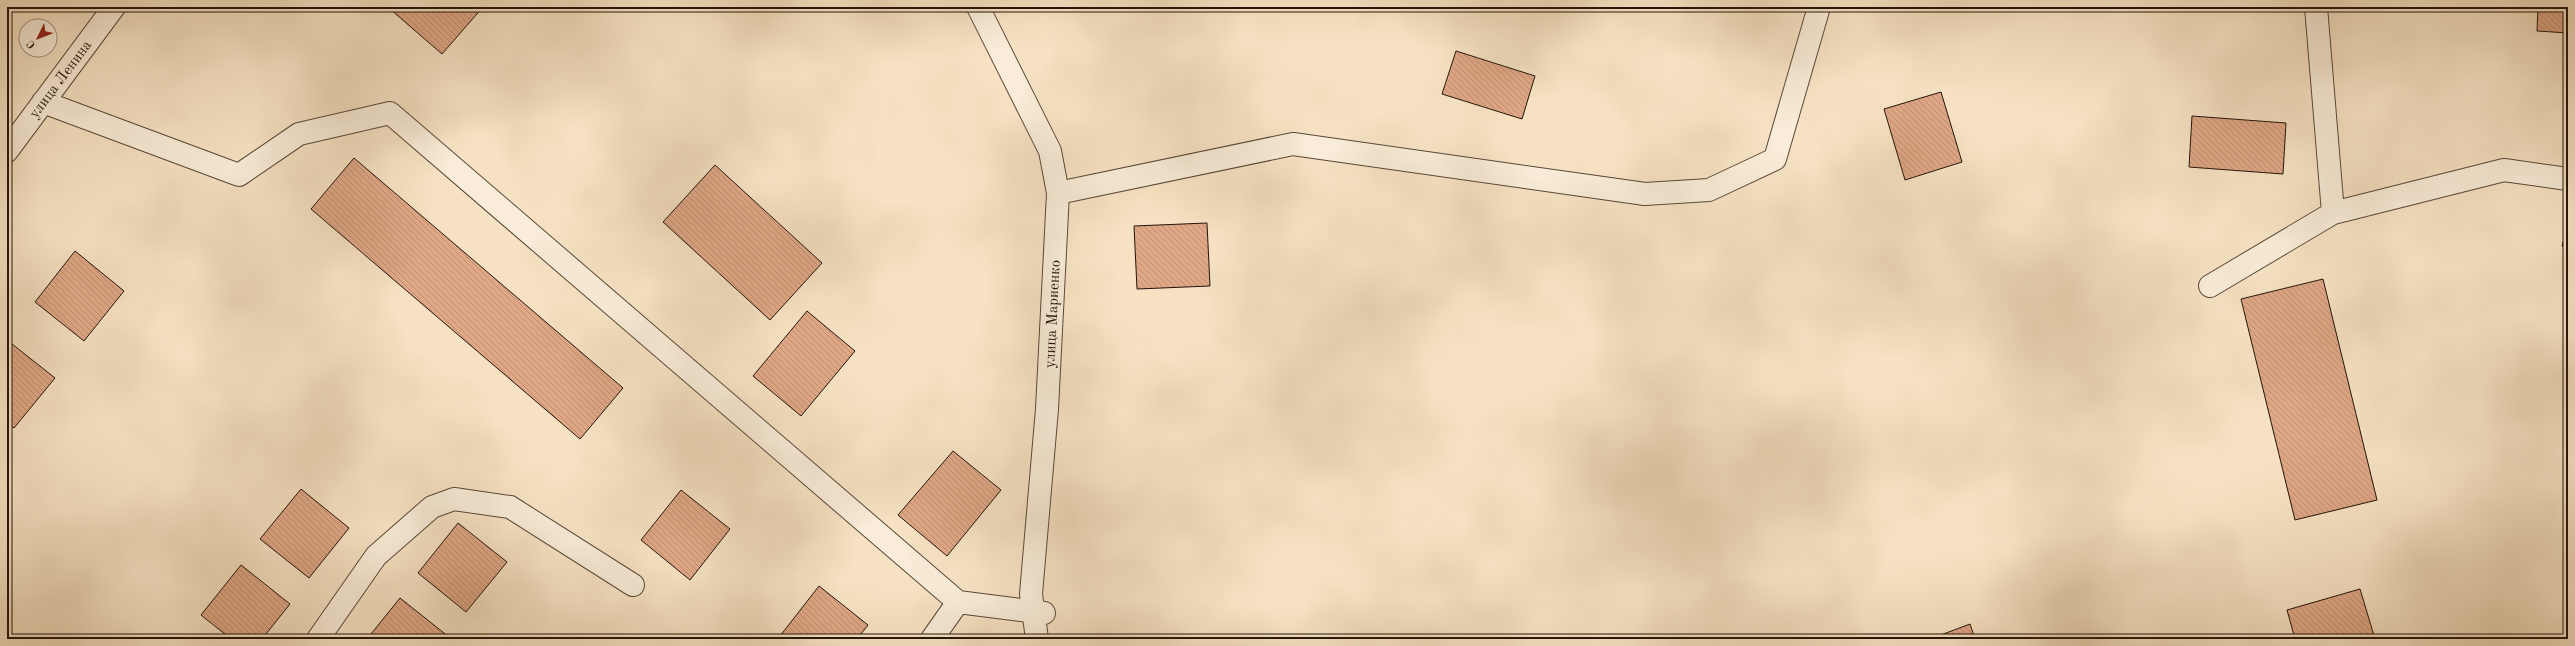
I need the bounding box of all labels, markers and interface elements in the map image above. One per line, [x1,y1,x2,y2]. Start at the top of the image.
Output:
north arrow [18,18,58,58]
text: С [25,37,38,50]
street label: улица Ленина [27,38,96,122]
street label: улица Мариенко [1043,260,1064,369]

